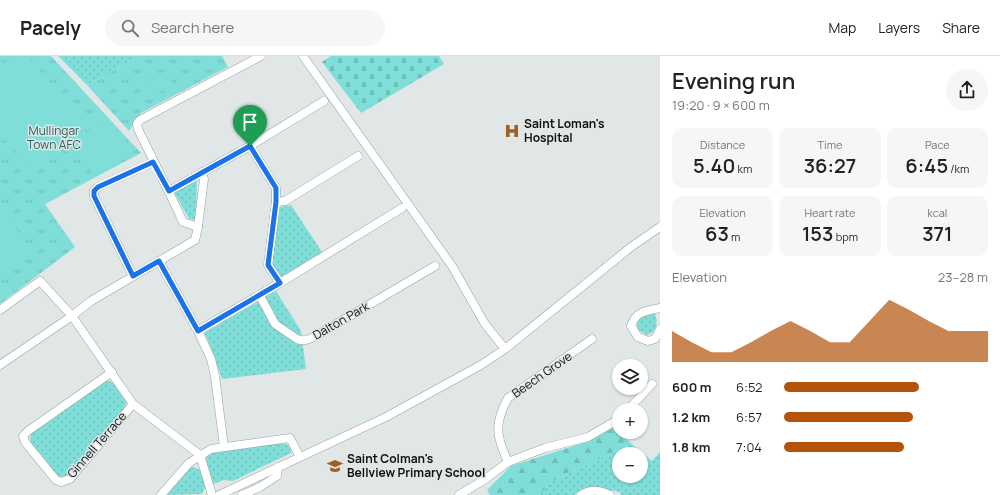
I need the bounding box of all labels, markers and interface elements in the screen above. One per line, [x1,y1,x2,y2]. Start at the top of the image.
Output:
search box [105,10,385,46]
text: Pacely [20,15,81,41]
icon: search [119,17,141,39]
text: Search here [151,17,234,38]
text: Map [828,18,856,37]
text: Layers [878,18,920,37]
text: Share [942,18,980,37]
text: Evening run [672,66,795,96]
button: share [946,69,988,111]
text: 19:20 · 9 × 600 m [672,96,770,114]
pin [233,105,267,146]
icon: arrive [239,111,261,133]
place label: Saint Loman's Hospital [524,115,605,146]
park label: Mullingar Town AFC [27,122,81,153]
hospital icon: Saint Loman's Hospital [503,122,521,140]
text: Distance [700,137,745,152]
text: Time [818,137,842,152]
text: Pace [925,137,950,152]
text: 5.40 [693,152,735,179]
text: 36:27 [804,152,856,179]
text: 6:45 [905,152,948,179]
text: km [735,161,752,176]
text: /km [948,161,969,176]
text: Elevation [699,205,746,220]
text: Heart rate [804,205,856,220]
text: kcal [927,205,947,220]
text: 63 [705,220,729,247]
text: 153 [802,220,833,247]
text: 371 [922,220,953,247]
text: m [729,229,740,244]
text: bpm [833,229,858,244]
text: Elevation [672,268,727,286]
text: 23–28 m [938,268,988,286]
street label: Dalton Park [309,297,373,344]
street label: Beech Grove [508,348,575,402]
map controls [612,359,648,483]
button: layers [612,359,648,395]
text: 600 m [672,378,711,396]
text: 6:52 [736,378,763,396]
button: + [612,403,648,439]
street label: Ginnell Terrace [63,408,130,481]
text: 1.2 km [672,408,710,426]
text: 6:57 [736,408,762,426]
text: 1.8 km [672,438,710,456]
text: 7:04 [736,438,762,456]
button: − [612,447,648,483]
place label: Saint Colman's Bellview Primary School [347,450,485,481]
school or university icon: Saint Colman's Bellview Primary School [326,457,344,475]

